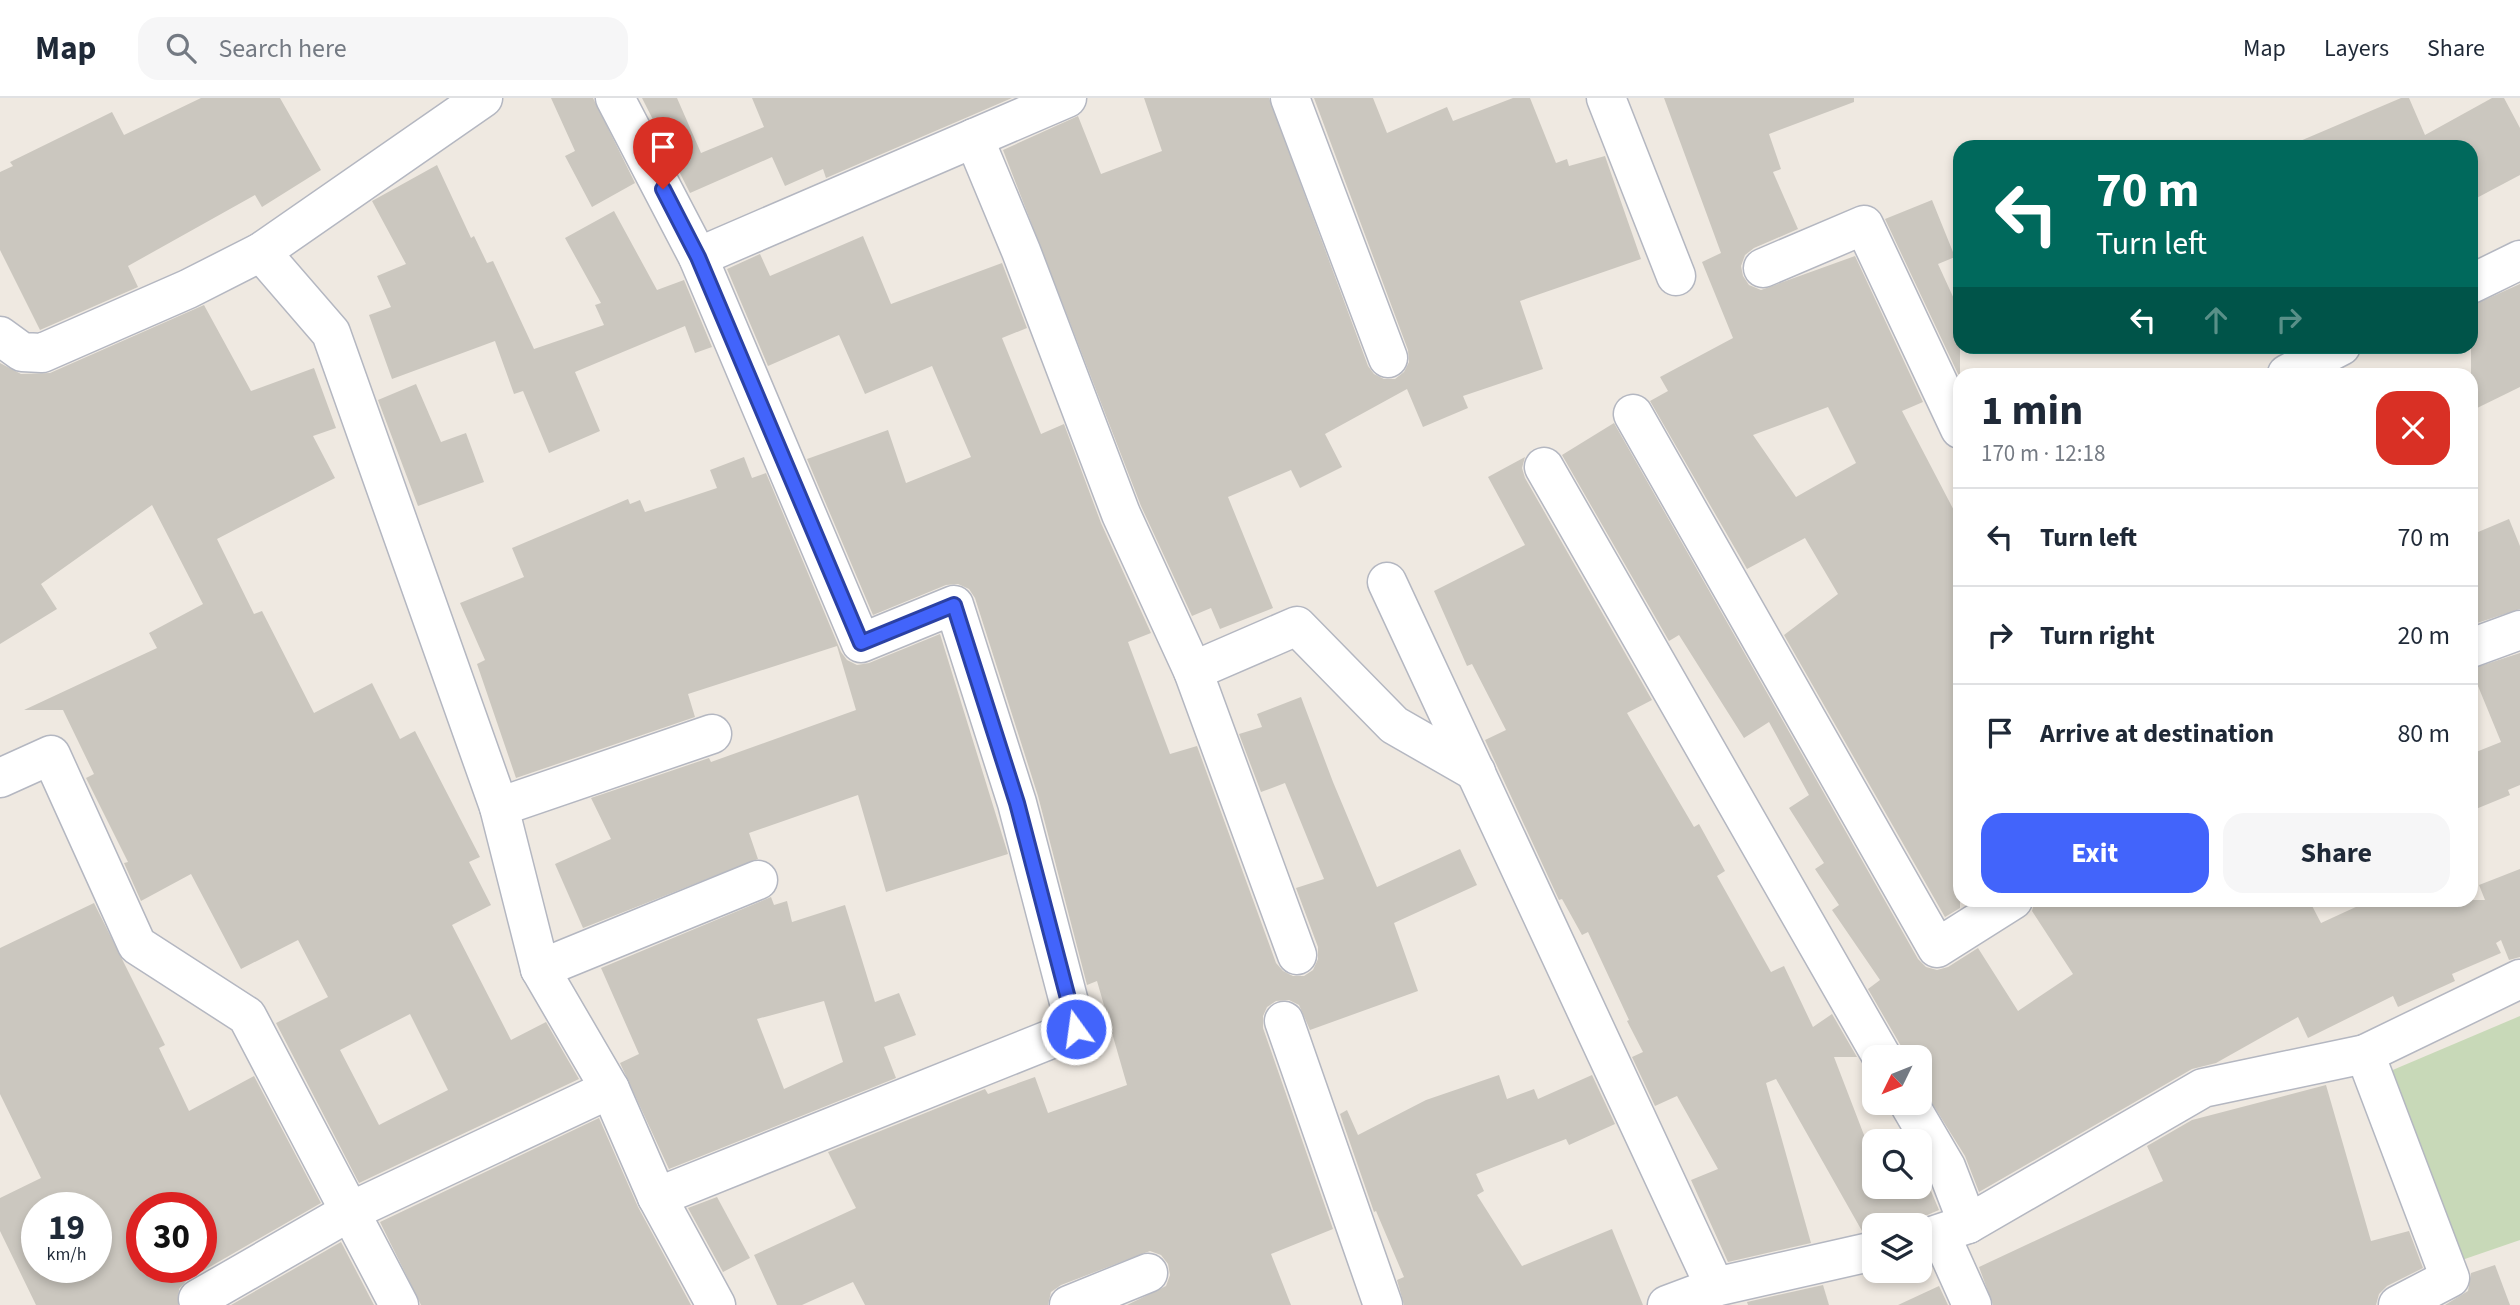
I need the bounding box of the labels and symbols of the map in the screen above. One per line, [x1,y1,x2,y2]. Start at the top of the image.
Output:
pin [633,117,693,189]
position arrow [1039,992,1113,1066]
north arrow [1862,1045,1932,1115]
speed limit sign: 30 [126,1192,217,1283]

